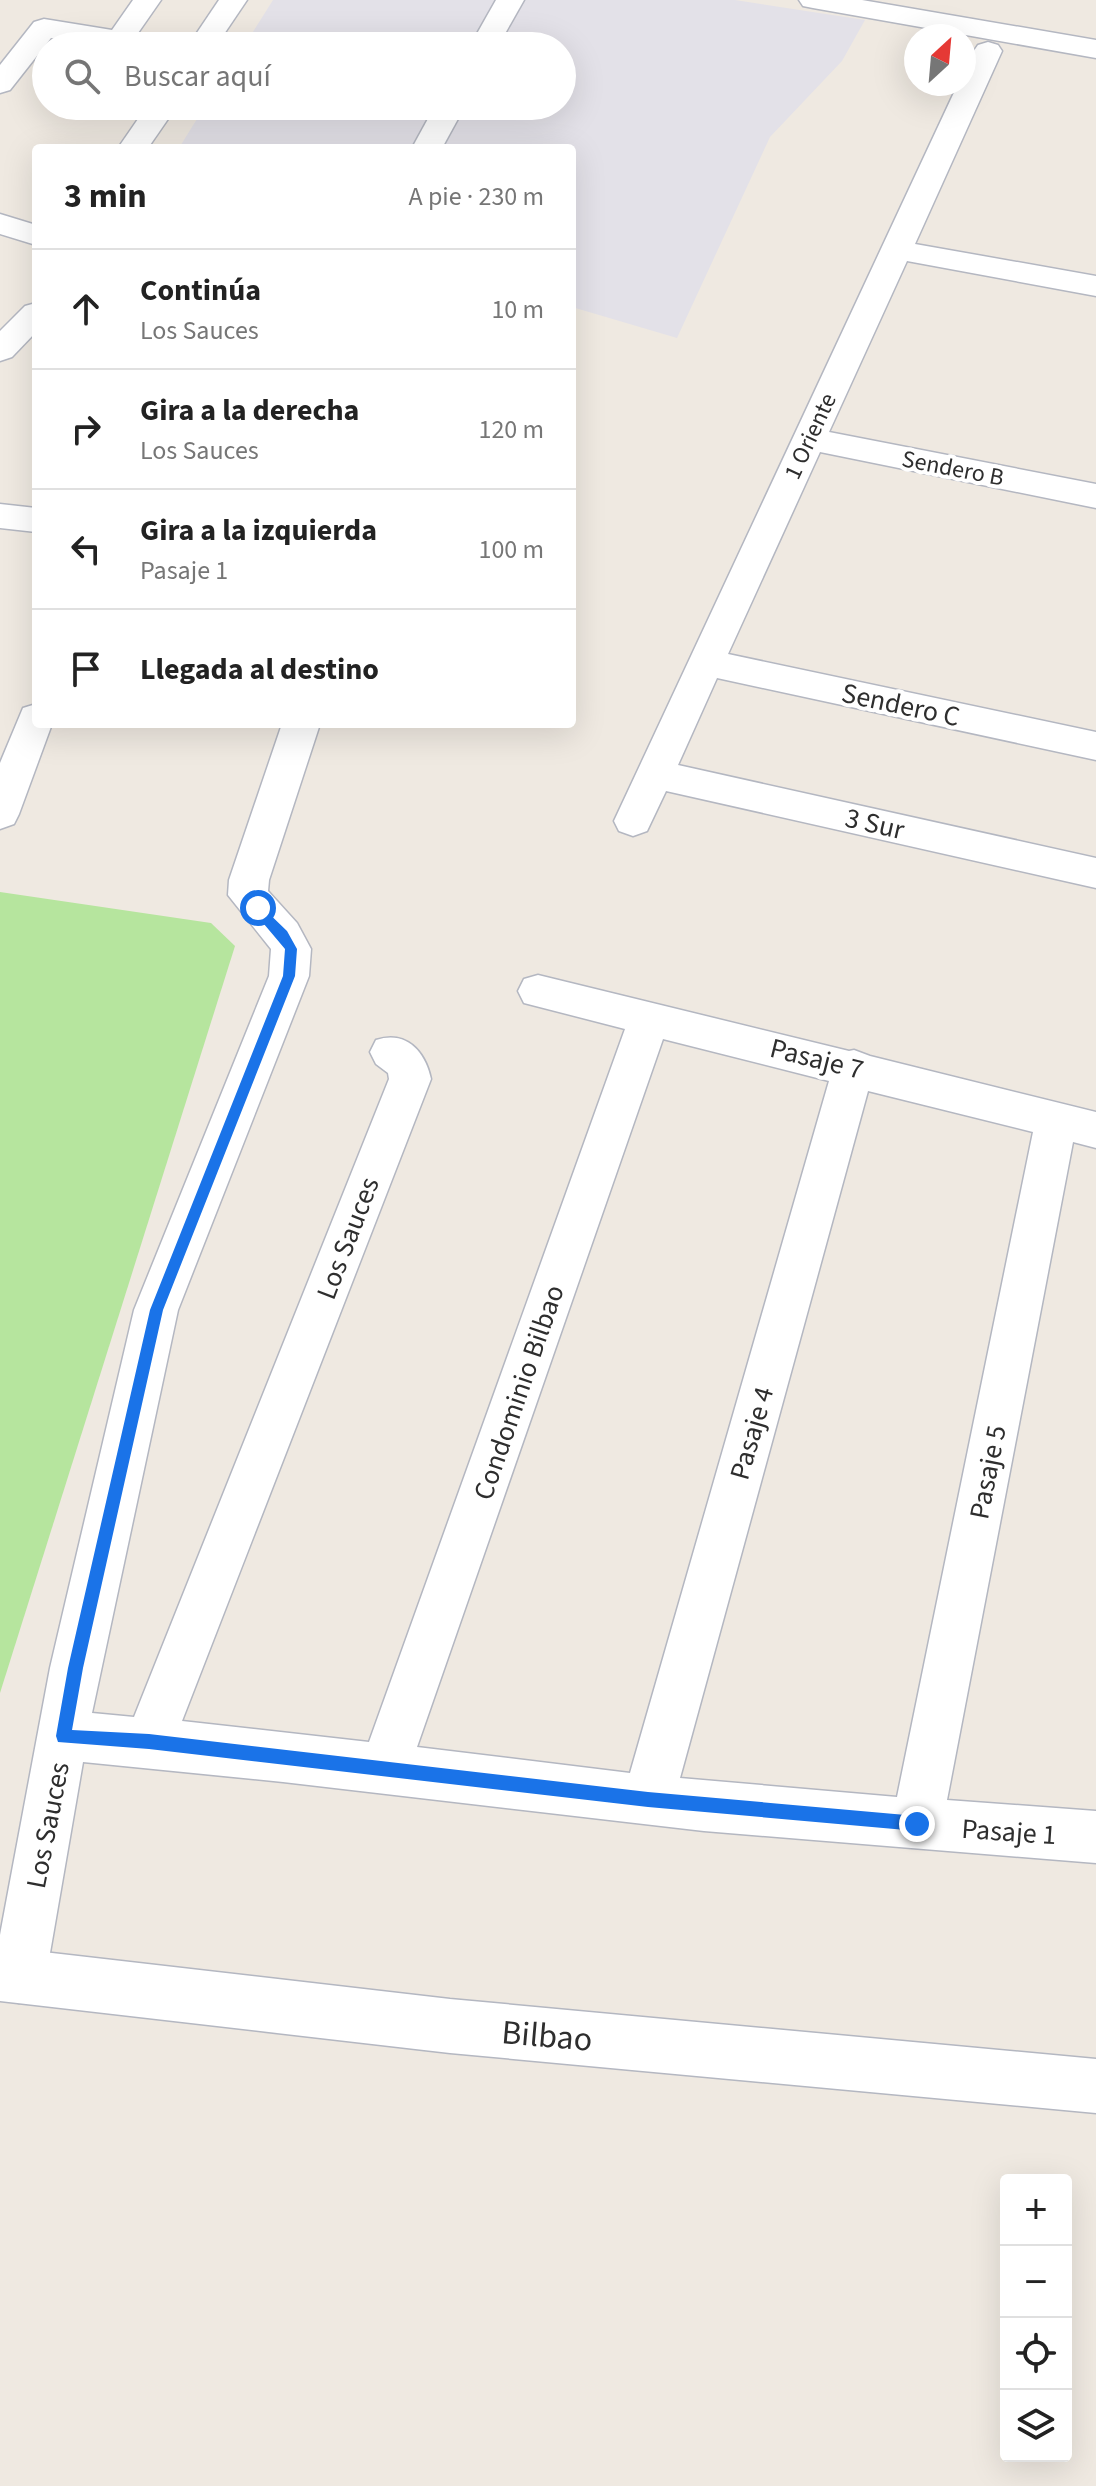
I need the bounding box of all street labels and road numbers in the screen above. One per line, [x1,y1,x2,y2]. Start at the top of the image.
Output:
street label: 1 Oriente [775,387,846,485]
street label: Sendero B [899,441,1007,496]
street label: Sendero C [838,673,964,737]
street label: 3 Sur [841,798,908,850]
street label: Pasaje 7 [766,1028,868,1090]
street label: Los Sauces [306,1172,390,1305]
street label: Condominio Bilbao [463,1279,575,1505]
street label: Pasaje 4 [720,1382,784,1484]
street label: Pasaje 5 [959,1422,1017,1523]
street label: Los Sauces [16,1759,80,1892]
street label: Pasaje 1 [960,1809,1058,1855]
street label: Bilbao [499,2008,594,2065]

